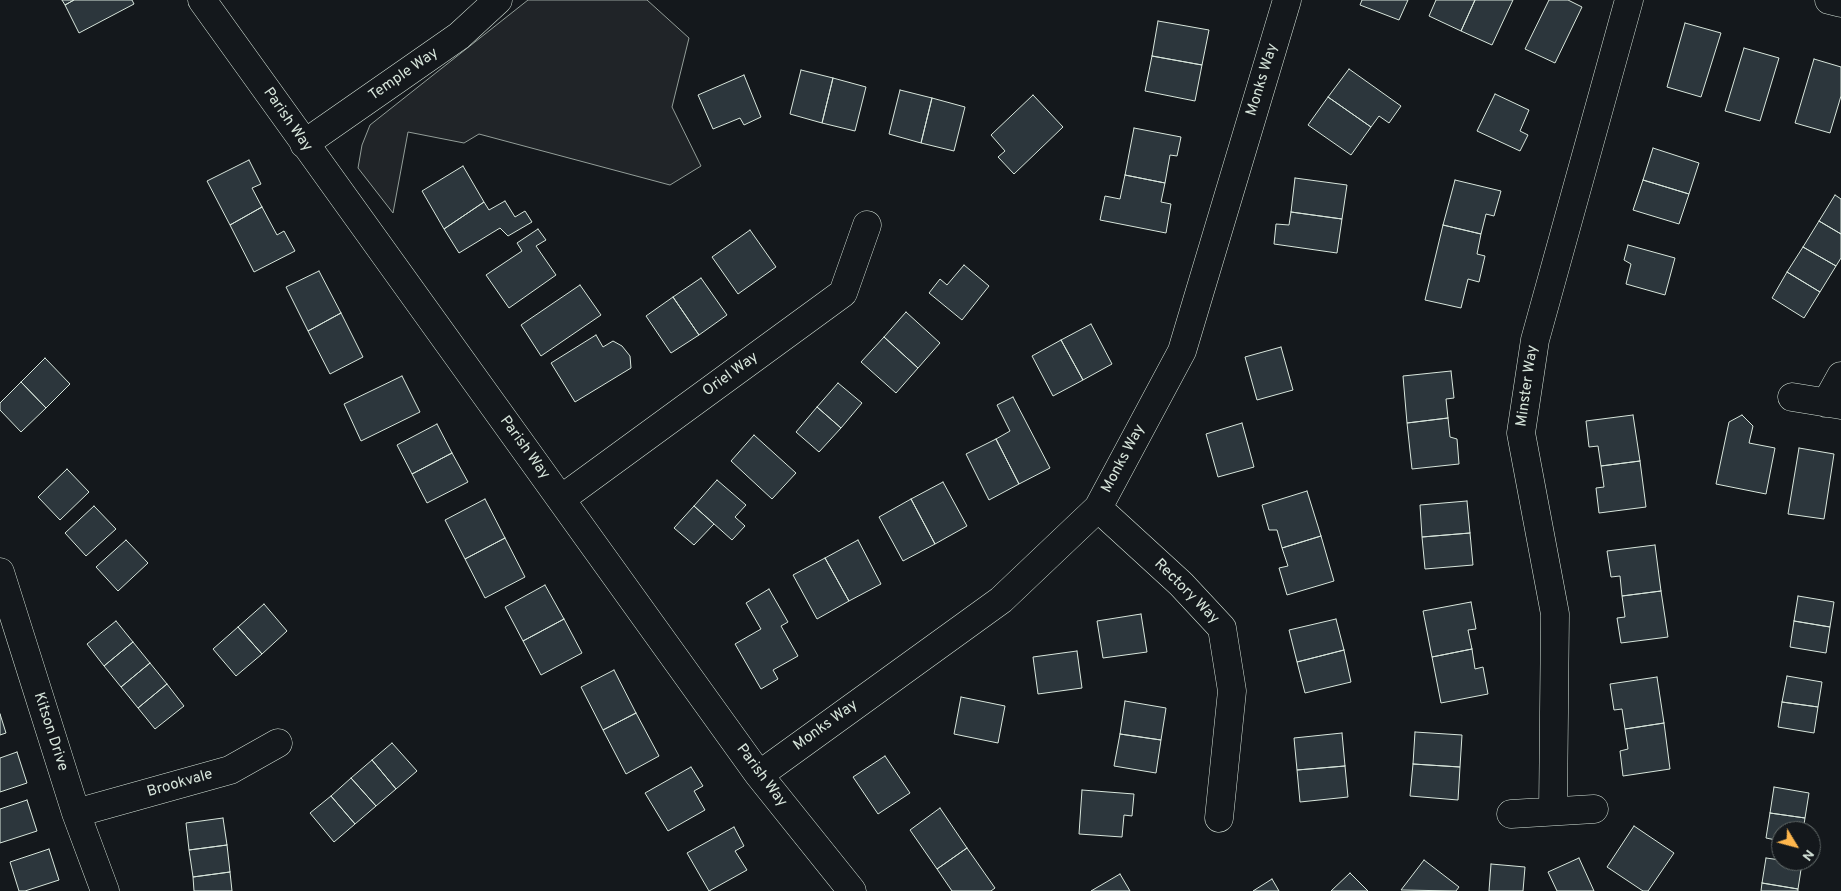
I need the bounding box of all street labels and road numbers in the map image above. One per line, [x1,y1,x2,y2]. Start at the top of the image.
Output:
street label: Monks Way [1243,41,1283,119]
street label: Temple Way [366,45,442,105]
street label: Parish Way [258,85,316,155]
street label: Minster Way [1513,344,1543,428]
street label: Oriel Way [700,349,762,401]
street label: Parish Way [495,413,553,483]
street label: Monks Way [1098,422,1150,496]
street label: Rectory Way [1150,556,1222,628]
street label: Kitson Drive [29,690,71,774]
street label: Monks Way [790,697,862,755]
street label: Parish Way [732,741,790,811]
street label: Brookvale [145,766,215,802]

